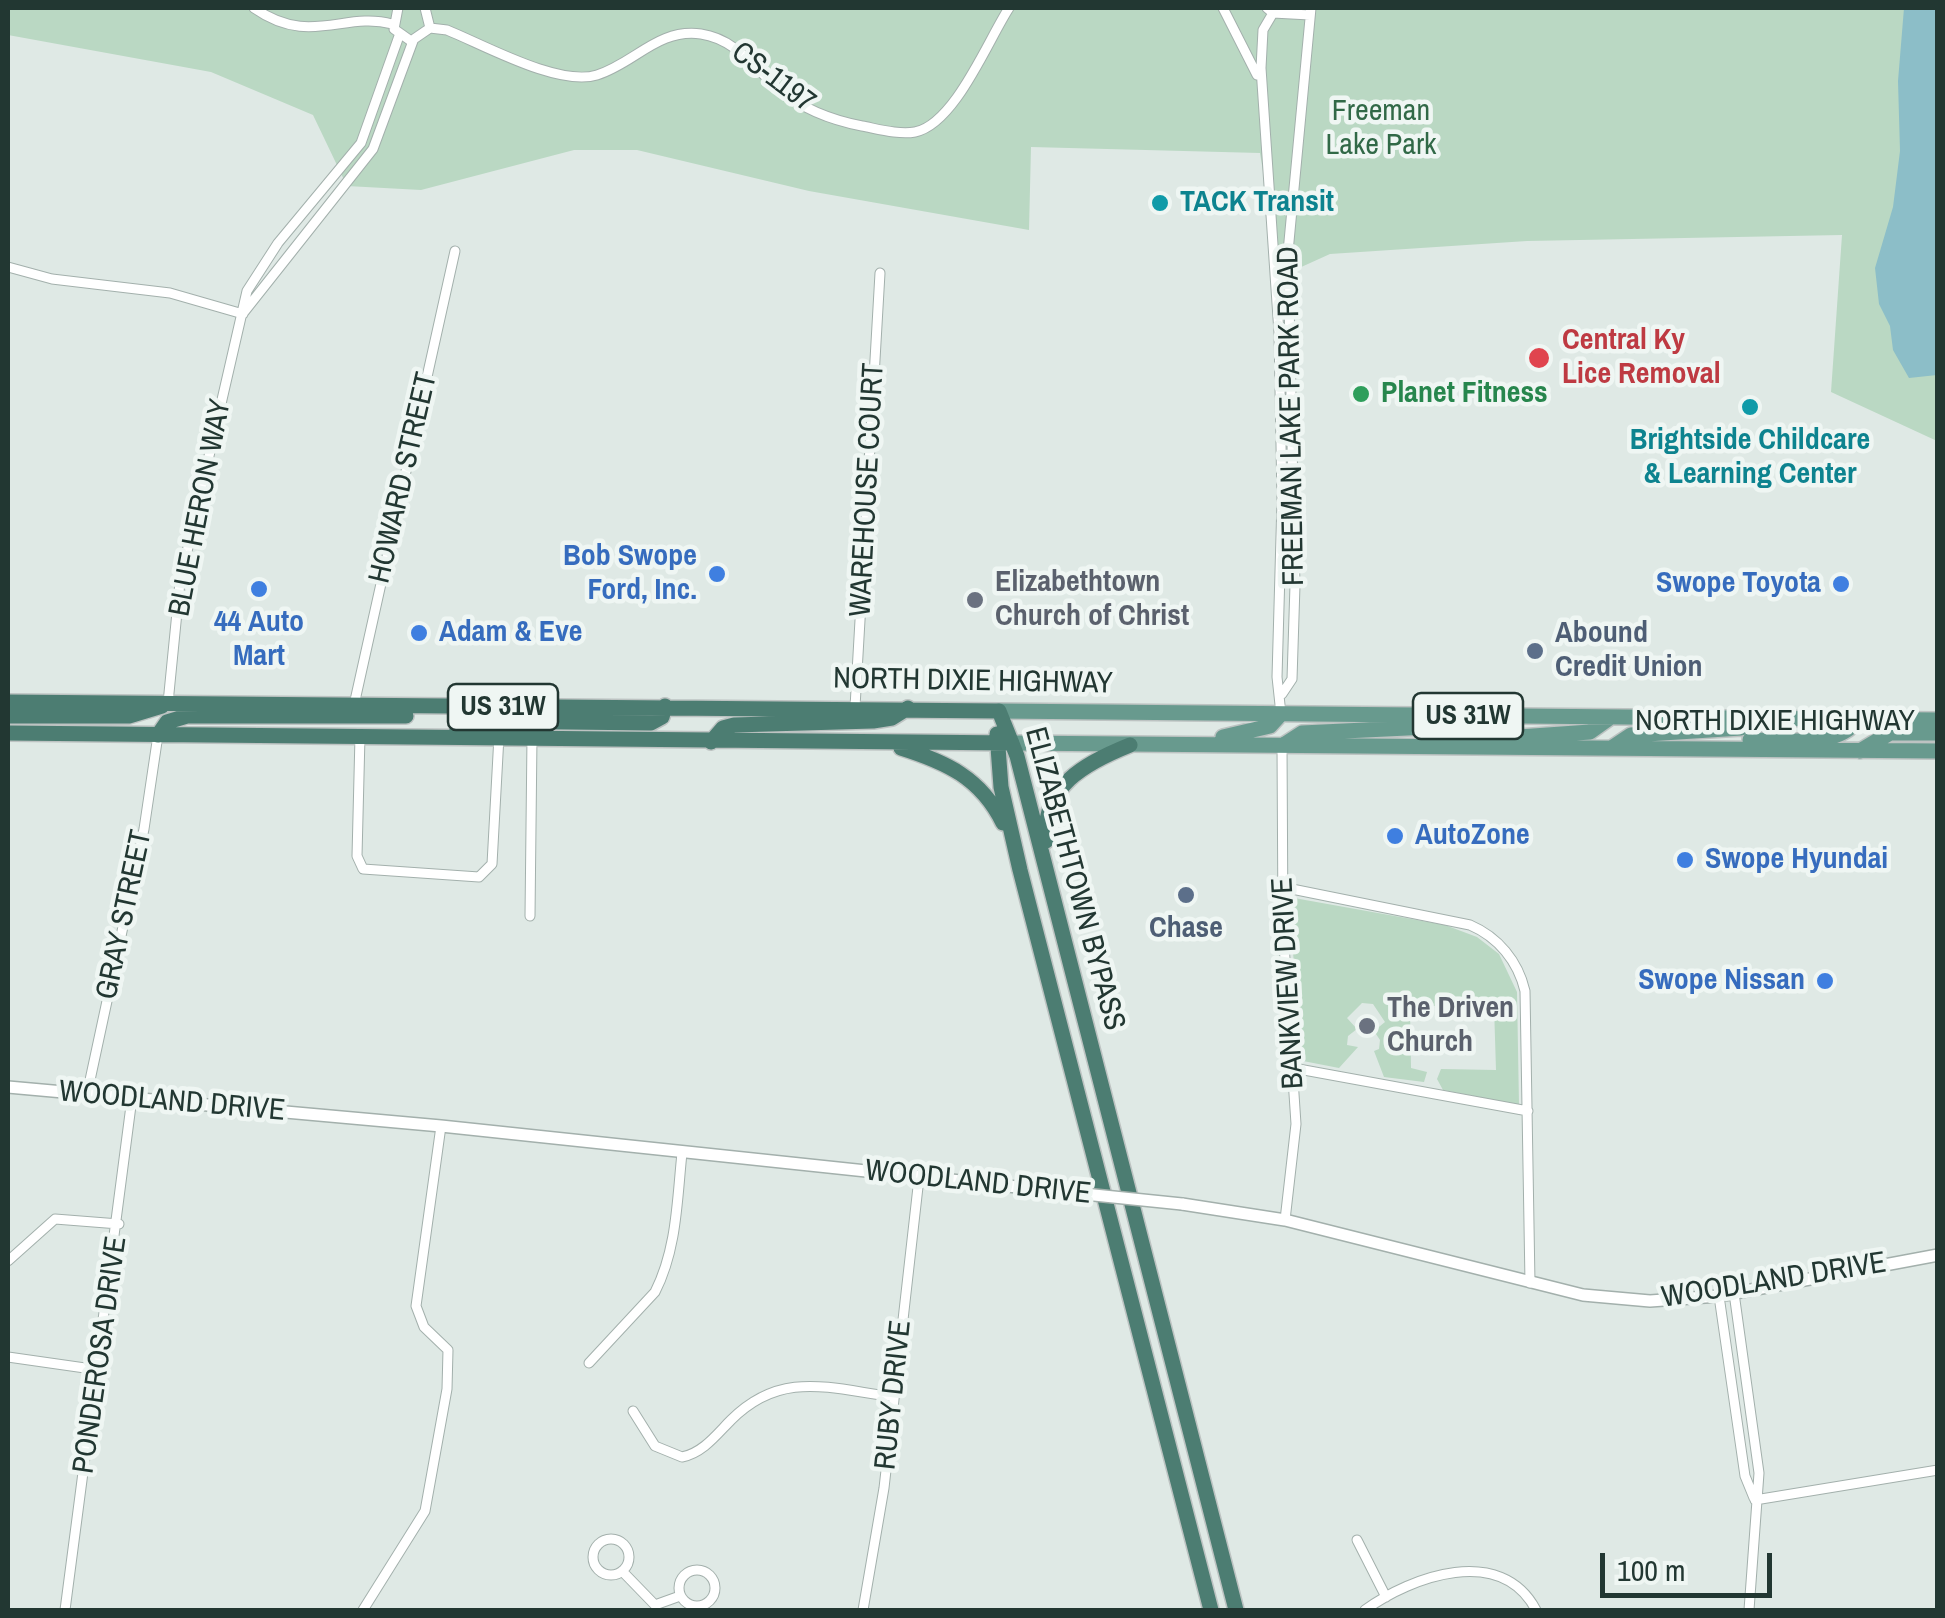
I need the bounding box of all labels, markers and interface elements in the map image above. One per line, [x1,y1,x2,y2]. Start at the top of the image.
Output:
street label: CS-1197 [724,35,822,121]
park label: Freeman Lake Park [1326,94,1436,164]
place label: TACK Transit [1180,185,1334,221]
marker: TACK Transit [1149,192,1171,214]
street label: FREEMAN LAKE PARK ROAD [1271,246,1313,586]
place label: Central Ky Lice Removal [1562,323,1721,394]
marker: Central Ky Lice Removal [1526,345,1552,371]
street label: WAREHOUSE COURT [843,362,893,618]
street label: HOWARD STREET [362,369,446,587]
place label: Planet Fitness [1381,376,1548,412]
marker: Planet Fitness [1350,383,1372,405]
marker: Brightside Childcare & Learning Center [1739,396,1761,418]
street label: BLUE HERON WAY [162,397,240,619]
place label: Brightside Childcare & Learning Center [1630,423,1870,494]
place label: Bob Swope Ford, Inc. [563,539,697,610]
marker: Bob Swope Ford, Inc. [706,563,728,585]
place label: Elizabethtown Church of Christ [995,565,1189,636]
place label: Swope Toyota [1656,566,1821,602]
marker: Swope Toyota [1830,573,1852,595]
marker: 44 Auto Mart [248,578,270,600]
marker: Elizabethtown Church of Christ [964,589,986,611]
place label: 44 Auto Mart [214,605,304,676]
place label: Adam & Eve [439,615,583,651]
place label: Abound Credit Union [1555,616,1703,686]
marker: Adam & Eve [408,622,430,644]
marker: Abound Credit Union [1524,640,1546,662]
street label: NORTH DIXIE HIGHWAY [833,662,1113,702]
road number: US 31W [448,684,558,730]
road number: US 31W [1413,693,1523,739]
street label: NORTH DIXIE HIGHWAY [1635,704,1915,740]
street label: ELIZABETHTOWN BYPASS [1016,724,1132,1034]
place label: AutoZone [1415,818,1530,854]
marker: AutoZone [1384,825,1406,847]
street label: GRAY STREET [90,827,160,1003]
place label: Swope Hyundai [1705,842,1888,878]
marker: Swope Hyundai [1674,849,1696,871]
street label: BANKVIEW DRIVE [1265,876,1313,1090]
marker: Chase [1175,884,1197,906]
place label: Chase [1149,911,1223,947]
place label: Swope Nissan [1638,963,1805,999]
marker: Swope Nissan [1814,970,1836,992]
place label: The Driven Church [1387,991,1514,1062]
marker: The Driven Church [1356,1015,1378,1037]
street label: WOODLAND DRIVE [57,1074,287,1130]
street label: WOODLAND DRIVE [863,1153,1093,1213]
street label: PONDEROSA DRIVE [67,1234,135,1476]
street label: WOODLAND DRIVE [1659,1245,1889,1317]
street label: RUBY DRIVE [868,1318,920,1472]
scale bar [1605,1533,1778,1595]
text: 100 m [1617,1550,1685,1590]

